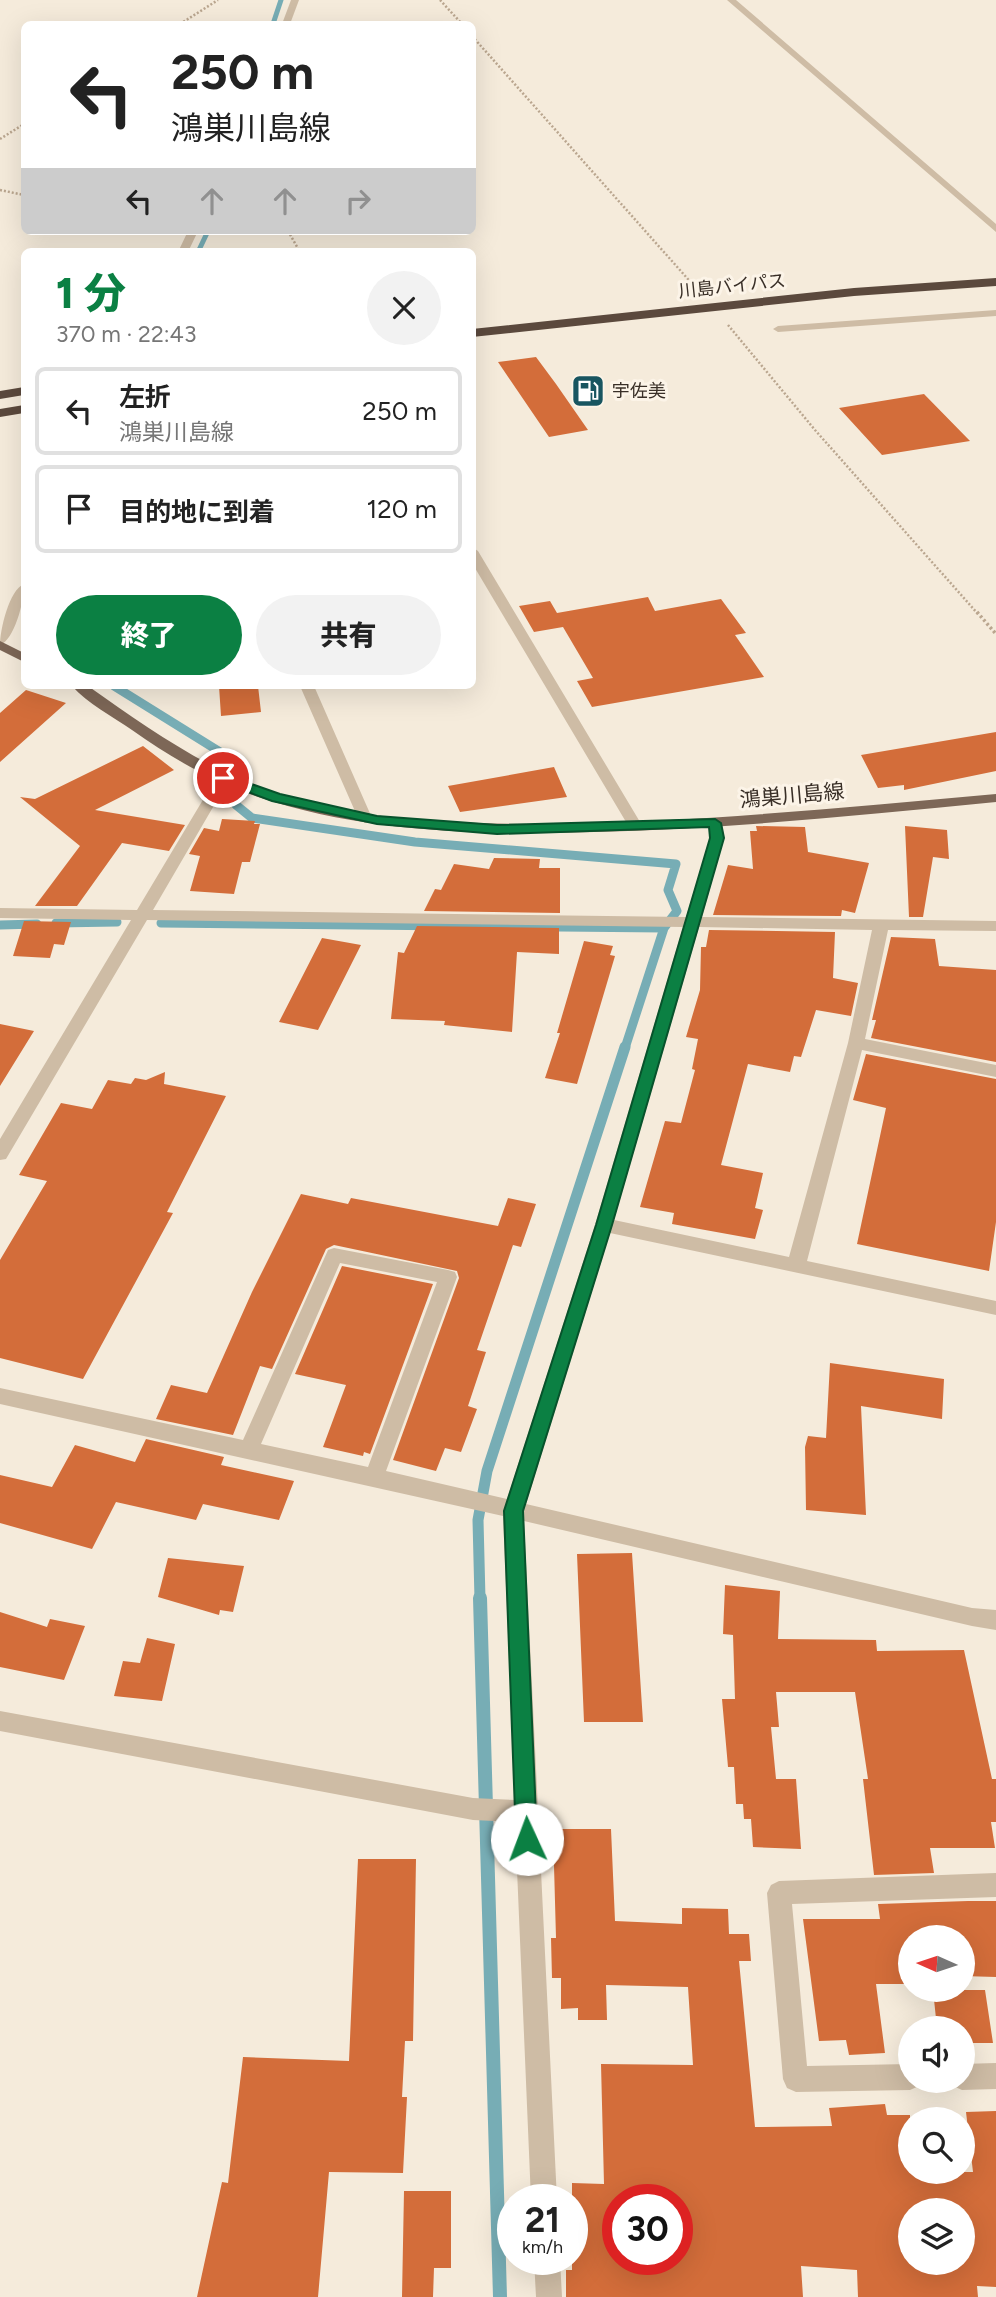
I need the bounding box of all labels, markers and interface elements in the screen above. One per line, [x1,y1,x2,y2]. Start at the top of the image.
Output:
text: 250 m [171,42,314,101]
icon: left [56,49,147,140]
text: 鴻巣川島線 [171,109,331,147]
icon: left [120,182,158,220]
icon: ahead [193,182,231,220]
icon: ahead [266,182,304,220]
icon: right [339,182,377,220]
text: 1 分 [56,268,126,319]
street label: 川島バイパス [677,269,787,303]
button: close [367,271,441,345]
text: 370 m · 22:43 [56,320,196,348]
fuel station icon: 宇佐美 [569,372,607,410]
place label: 宇佐美 [612,380,666,402]
text: 左折 [119,381,171,413]
icon: left [60,392,98,430]
text: 250 m [362,395,437,427]
text: 鴻巣川島線 [119,418,234,446]
icon: arrive [60,490,98,528]
text: 120 m [367,493,437,525]
text: 目的地に到着 [119,496,275,528]
button: 終了 [56,595,242,675]
button: 共有 [256,595,441,675]
pin [193,748,253,808]
icon: arrive [204,759,242,797]
street label: 鴻巣川島線 [739,778,845,812]
position arrow [490,1802,564,1876]
north arrow [898,1925,975,2002]
map controls [898,1925,975,2275]
button: sound [898,2016,975,2093]
button: search [898,2107,975,2184]
speed limit sign: 30 [602,2184,693,2275]
button: layers [898,2198,975,2275]
text: 21 [525,2199,560,2241]
text: km/h [522,2236,563,2258]

